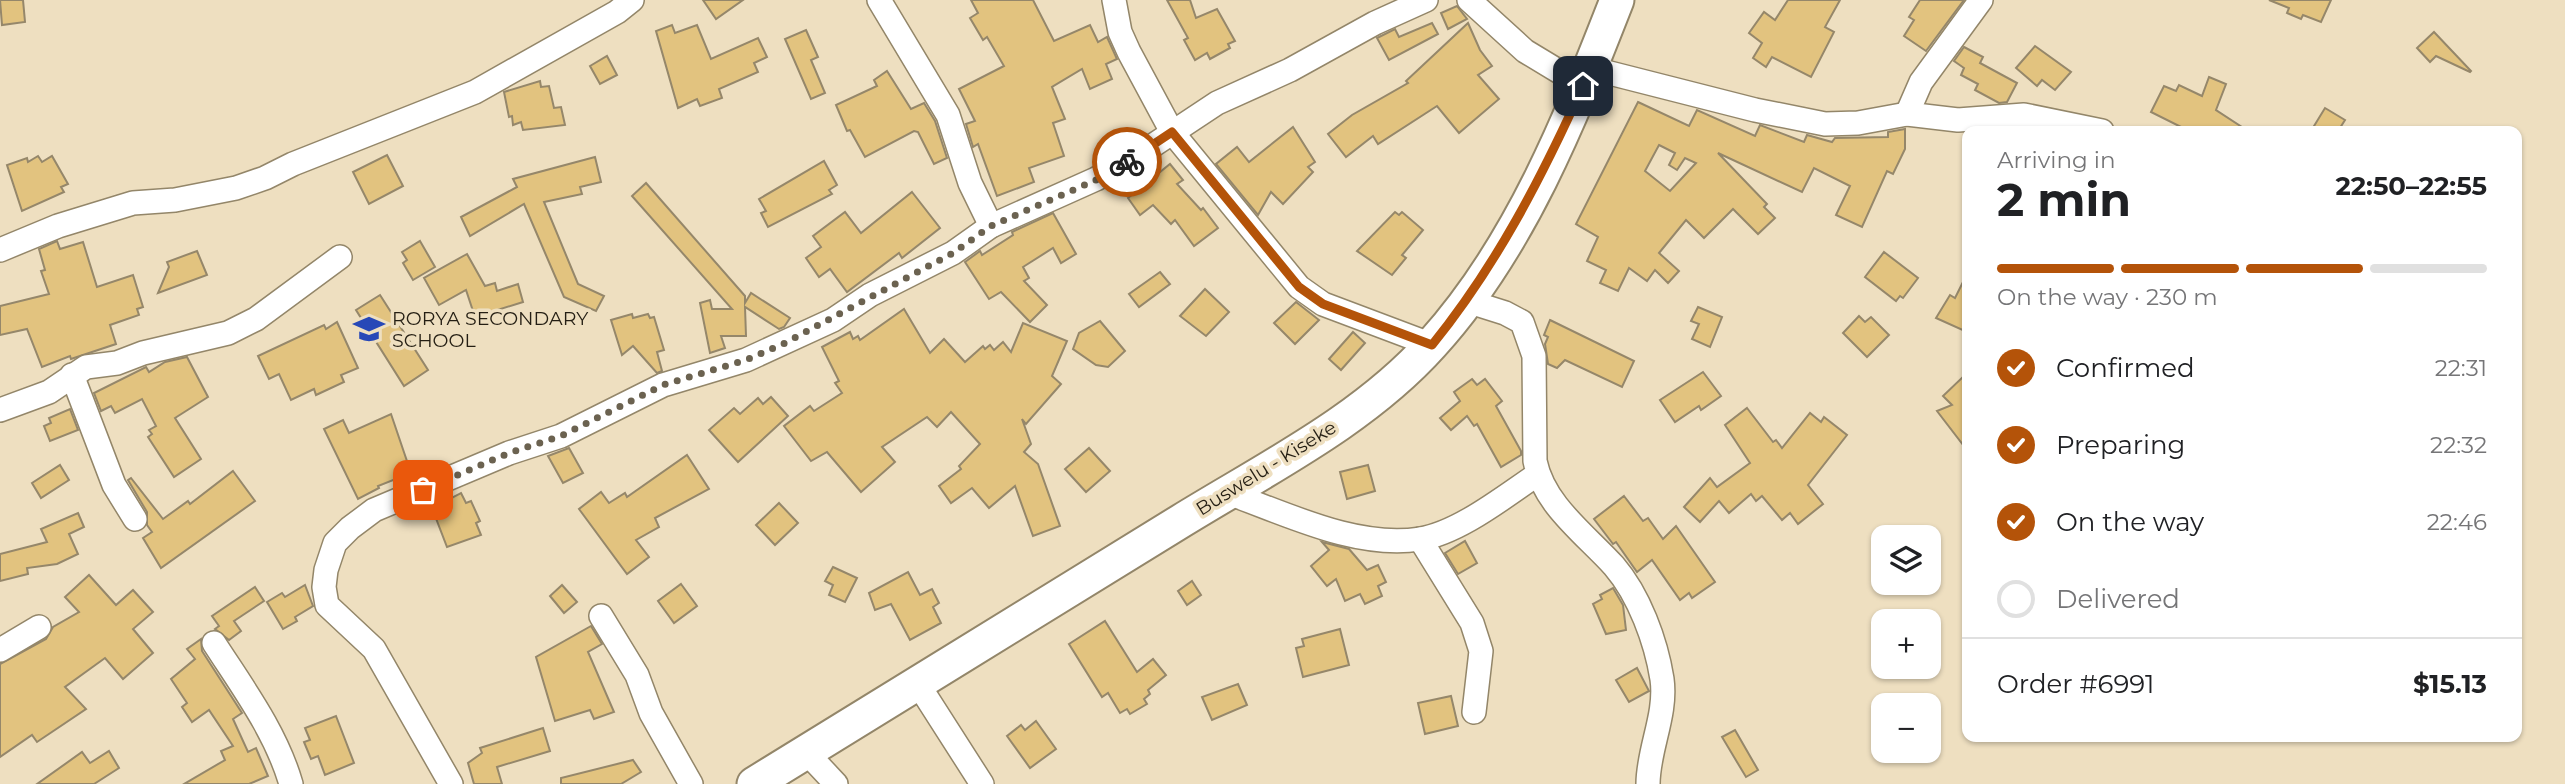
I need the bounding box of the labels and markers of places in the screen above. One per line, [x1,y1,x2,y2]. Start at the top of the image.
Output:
pin [1553,56,1613,116]
place label: RORYA SECONDARY SCHOOL [392,307,589,352]
school or university icon: RORYA SECONDARY SCHOOL [352,312,386,346]
pin [393,460,453,520]

